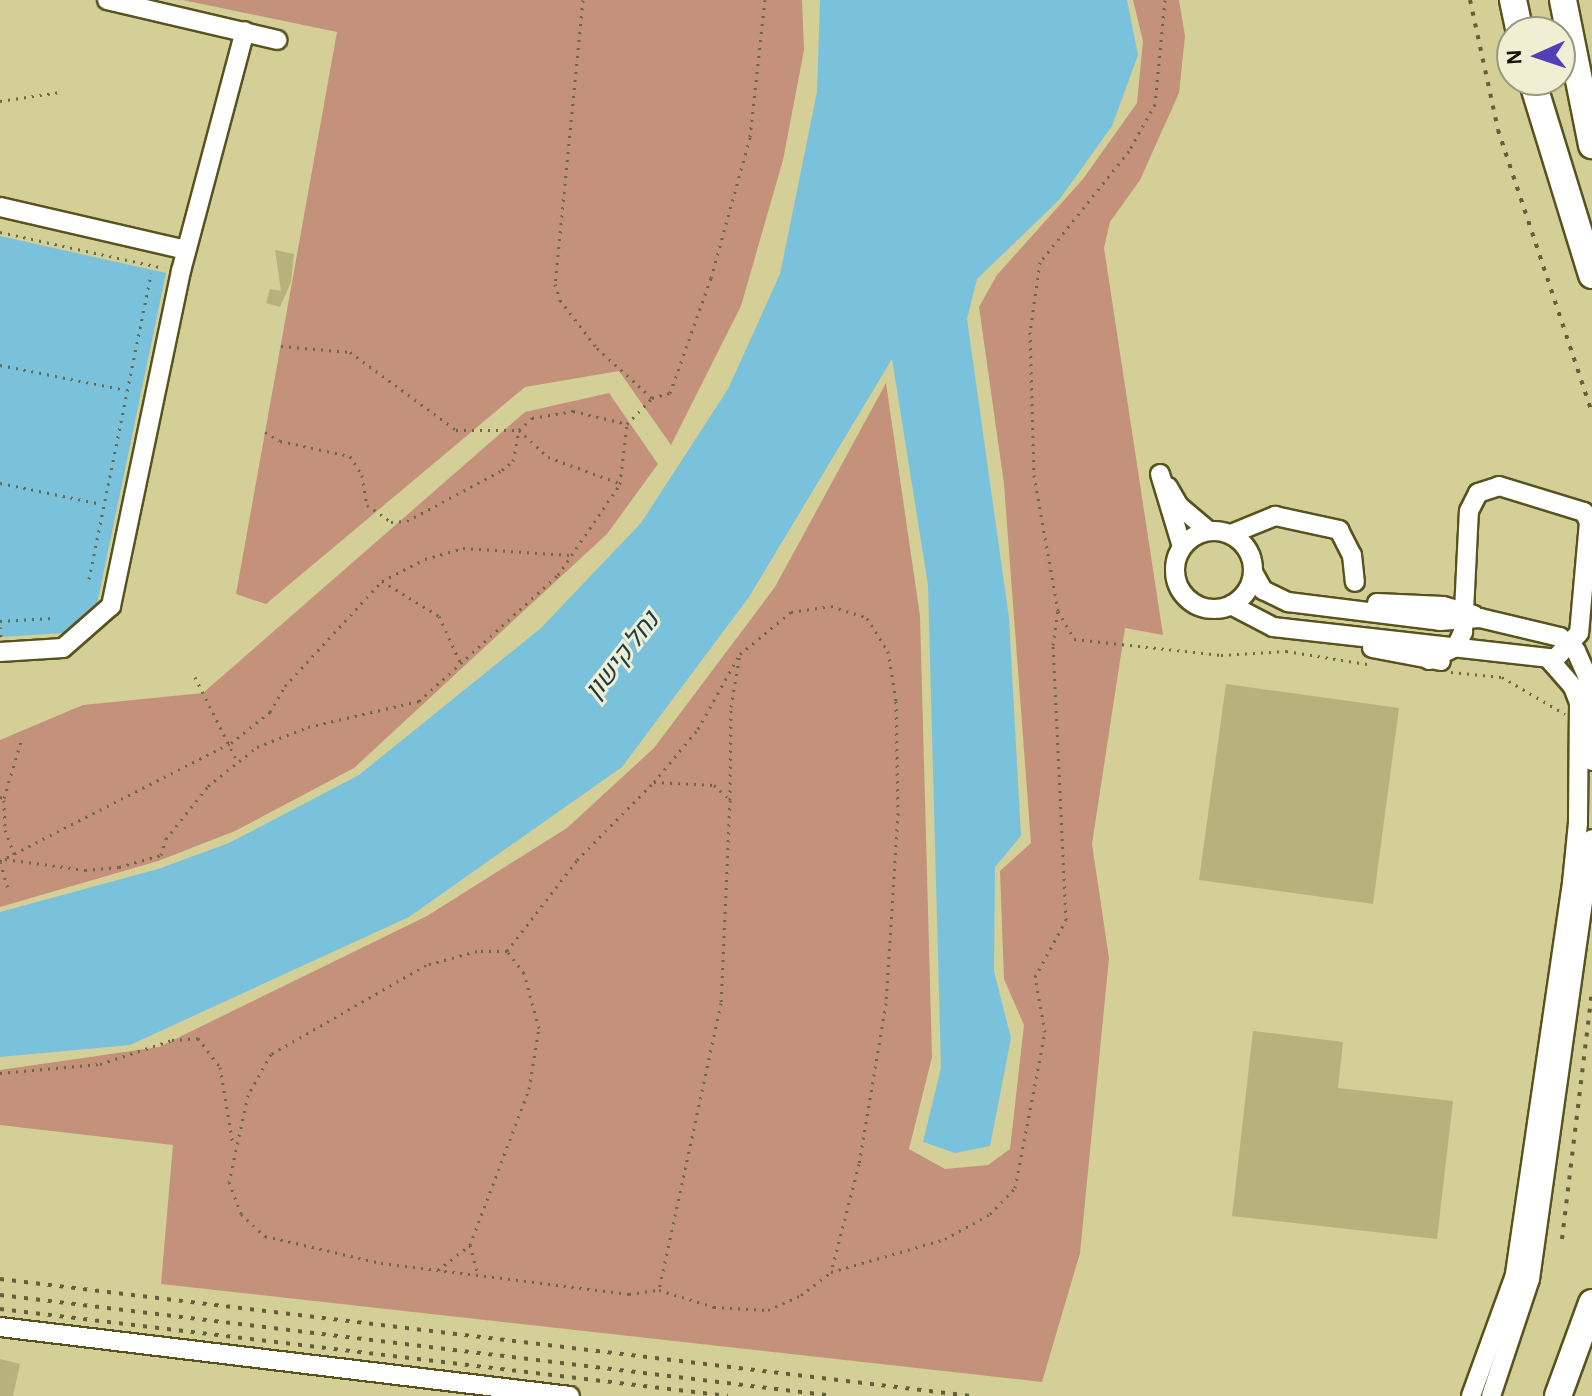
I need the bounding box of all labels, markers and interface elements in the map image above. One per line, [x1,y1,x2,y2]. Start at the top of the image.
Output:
north arrow [1496,16,1576,96]
text: N [1503,49,1525,65]
water label: נחל קישון [579,606,667,706]

